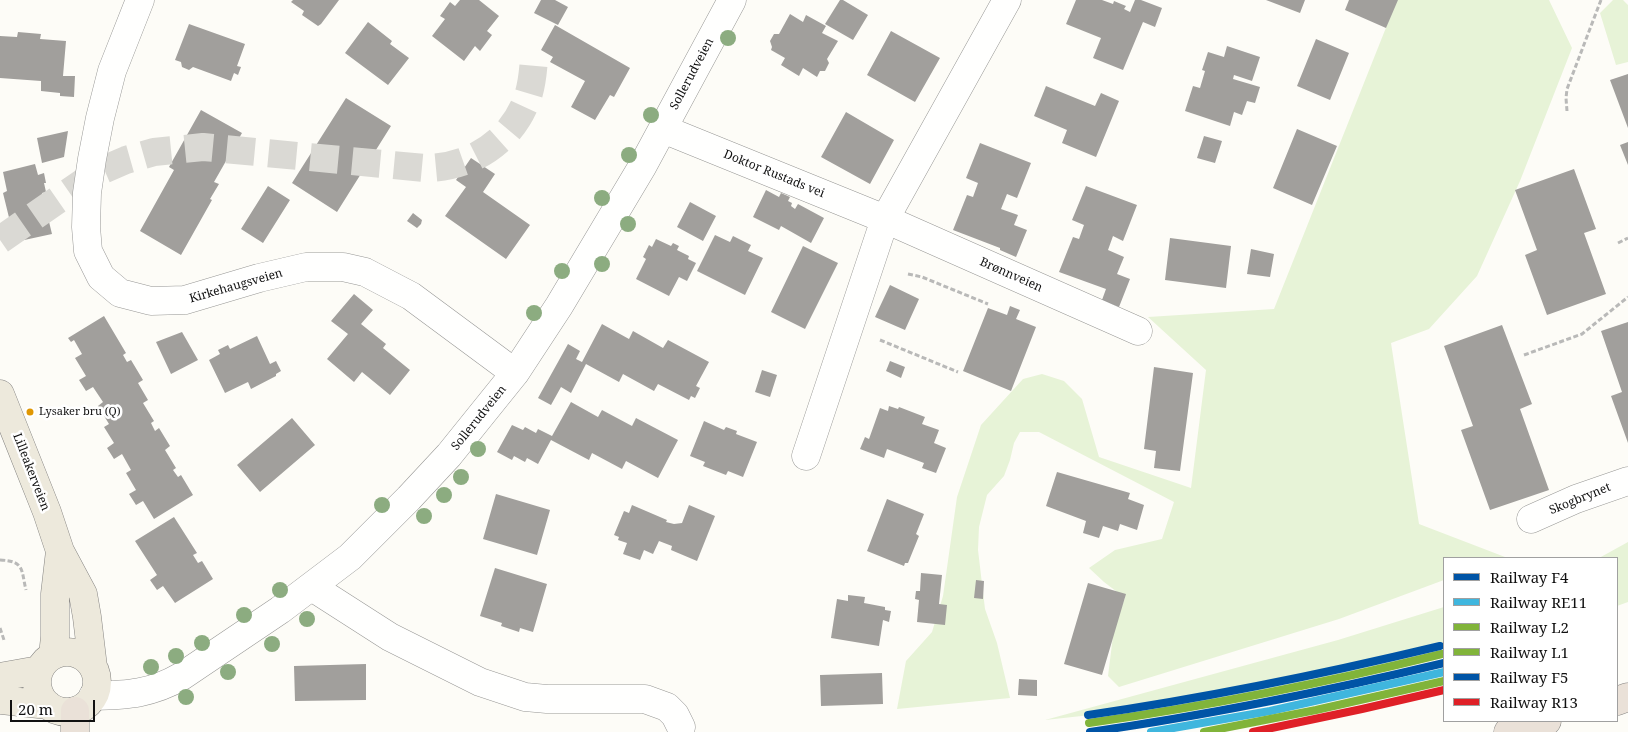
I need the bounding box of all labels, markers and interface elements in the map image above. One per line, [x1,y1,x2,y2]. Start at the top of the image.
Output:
street label: Sollerudveien [667,36,717,112]
street label: Doktor Rustads vei [721,147,827,201]
street label: Brønnveien [977,255,1045,295]
street label: Kirkehaugsveien [188,266,284,306]
street label: Sollerudveien [448,383,510,453]
place label: Lysaker bru (Q) [39,405,121,419]
marker: Lysaker bru (Q) [25,407,35,417]
street label: Lilleakerveien [10,431,52,513]
street label: Skogbrynet [1547,480,1613,518]
legend [1443,557,1618,722]
text: Railway F4 [1490,567,1568,587]
text: Railway RE11 [1490,592,1587,612]
text: Railway L2 [1490,617,1569,637]
text: Railway L1 [1490,642,1569,662]
text: Railway F5 [1490,667,1568,687]
scale bar [12,690,98,722]
text: Railway R13 [1490,692,1578,712]
text: 20 m [18,699,53,719]

